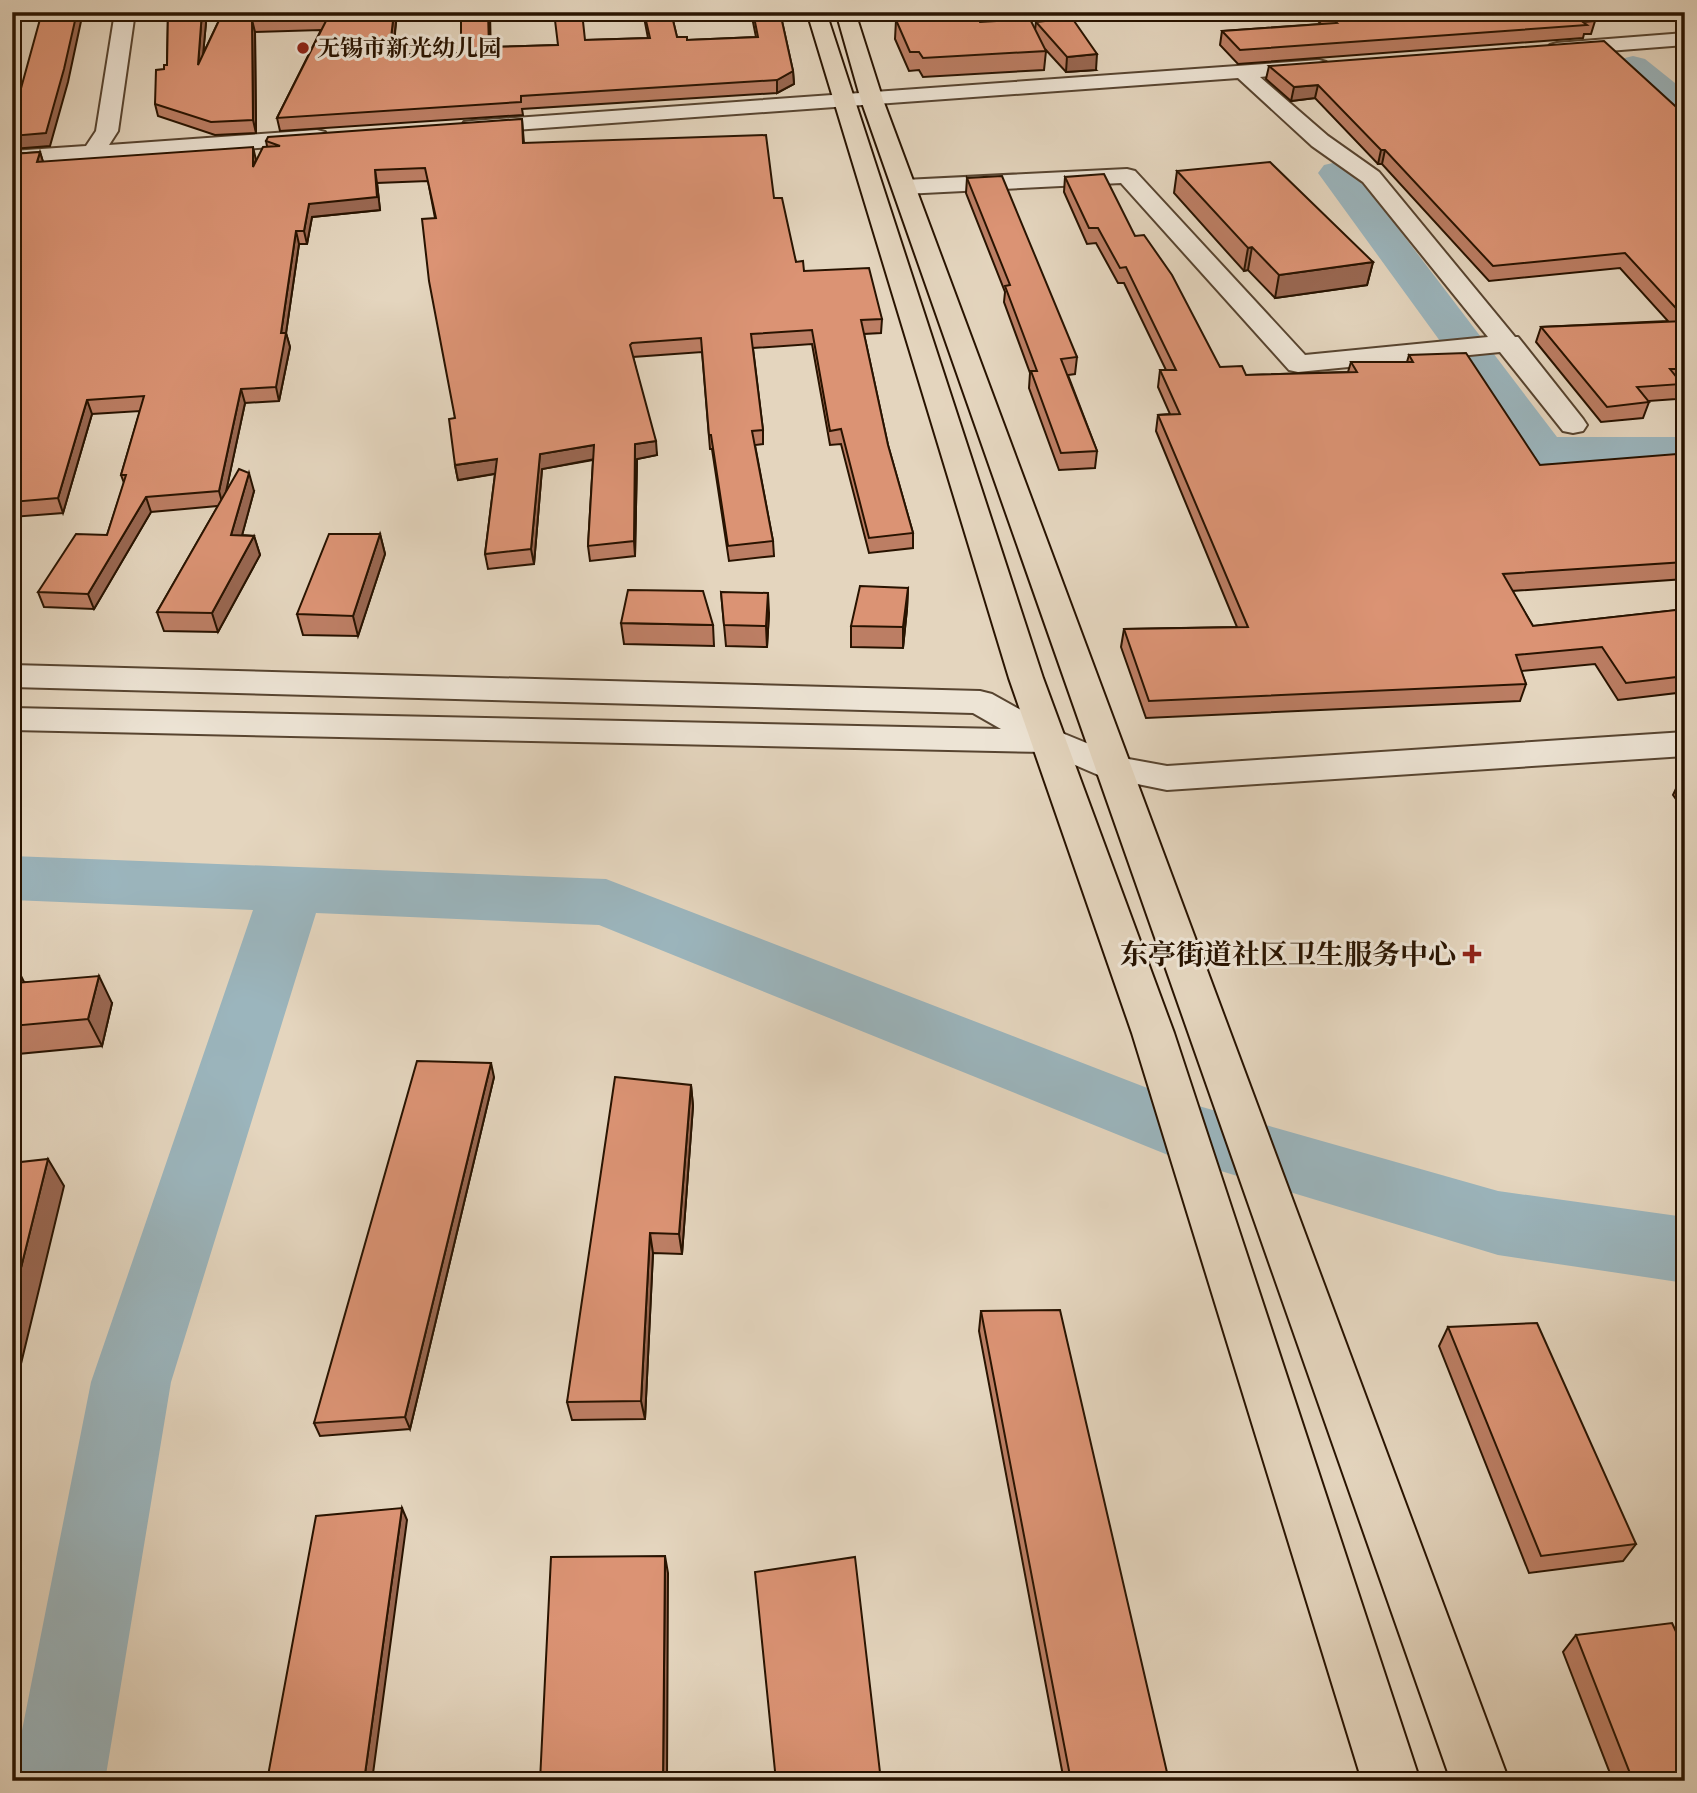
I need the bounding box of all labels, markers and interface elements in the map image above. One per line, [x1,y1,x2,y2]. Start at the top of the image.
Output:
place label: 无锡市新光幼儿园 [317,35,501,64]
marker: 无锡市新光幼儿园 [295,40,311,56]
place label: 东亭街道社区卫生服务中心 [1120,939,1456,974]
marker: 东亭街道社区卫生服务中心 [1462,944,1482,964]

